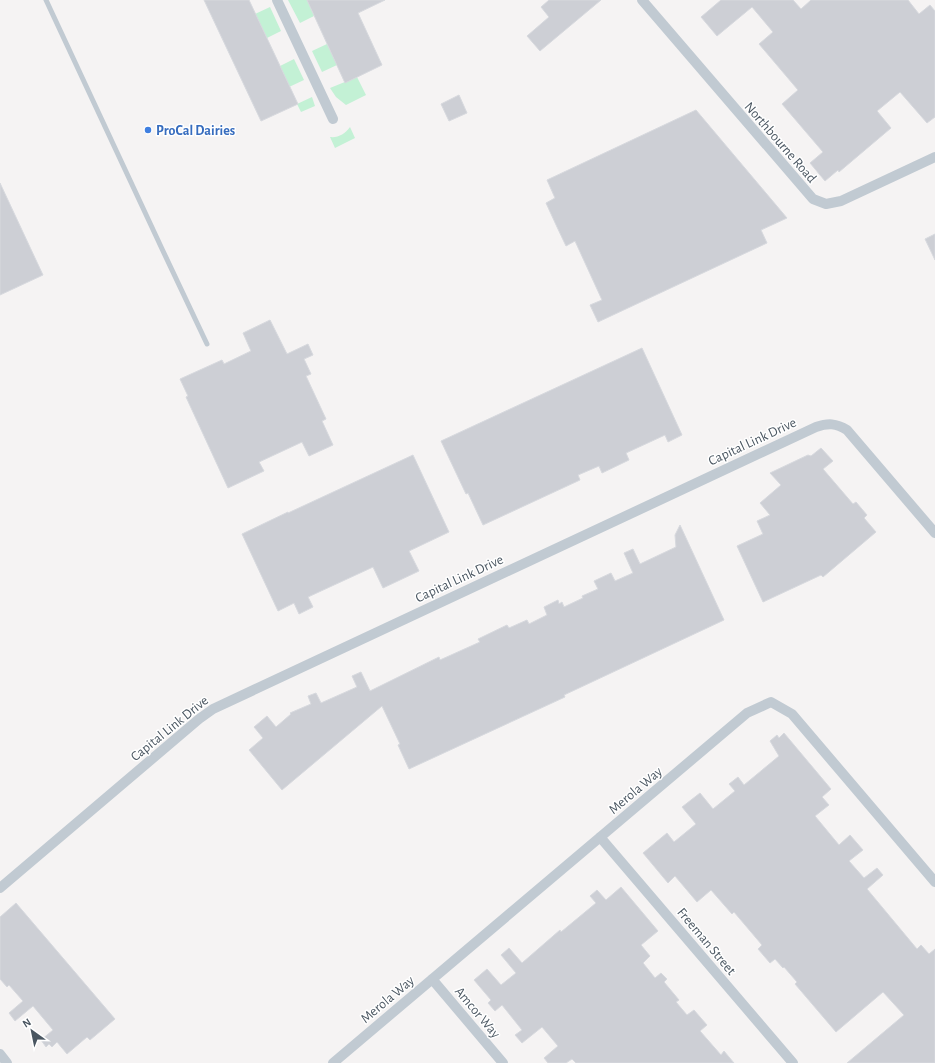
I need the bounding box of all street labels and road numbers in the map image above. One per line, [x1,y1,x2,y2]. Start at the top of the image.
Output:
street label: Northbourne Road [742,100,819,186]
street label: Capital Link Drive [706,415,799,468]
street label: Capital Link Drive [413,552,506,605]
street label: Capital Link Drive [128,693,211,764]
street label: Merola Way [606,765,665,817]
street label: Freeman Street [674,905,739,978]
street label: Merola Way [358,974,417,1026]
street label: Amcor Way [452,984,503,1041]

